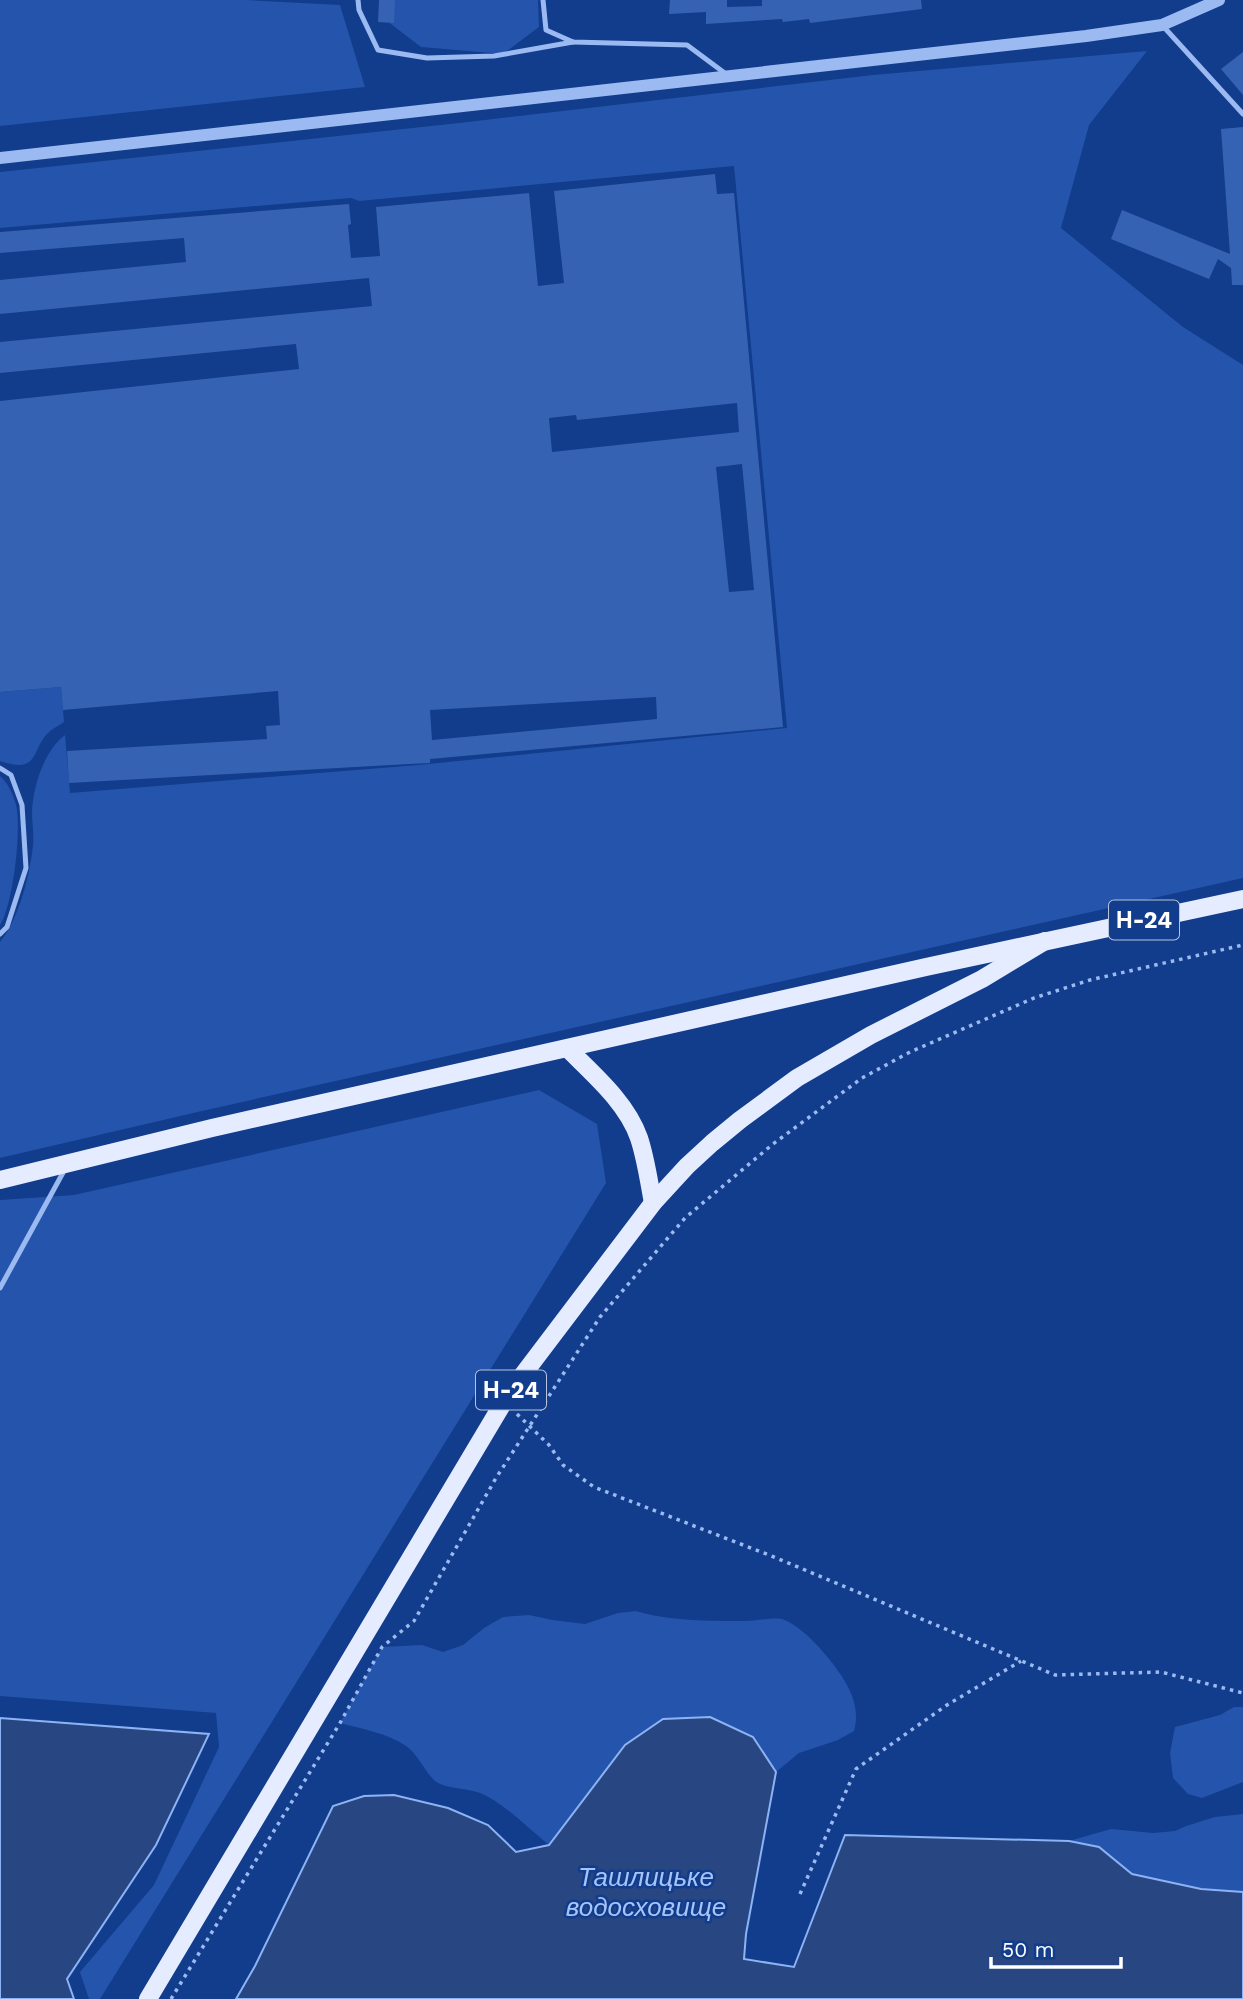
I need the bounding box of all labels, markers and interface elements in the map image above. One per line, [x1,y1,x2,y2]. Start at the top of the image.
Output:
road number: Н-24 [1109,900,1179,939]
road number: Н-24 [476,1371,546,1410]
water label: Ташлицьке водосховище [566,1862,726,1922]
scale bar [991,1926,1120,1970]
text: 50 m [1002,1937,1054,1962]

